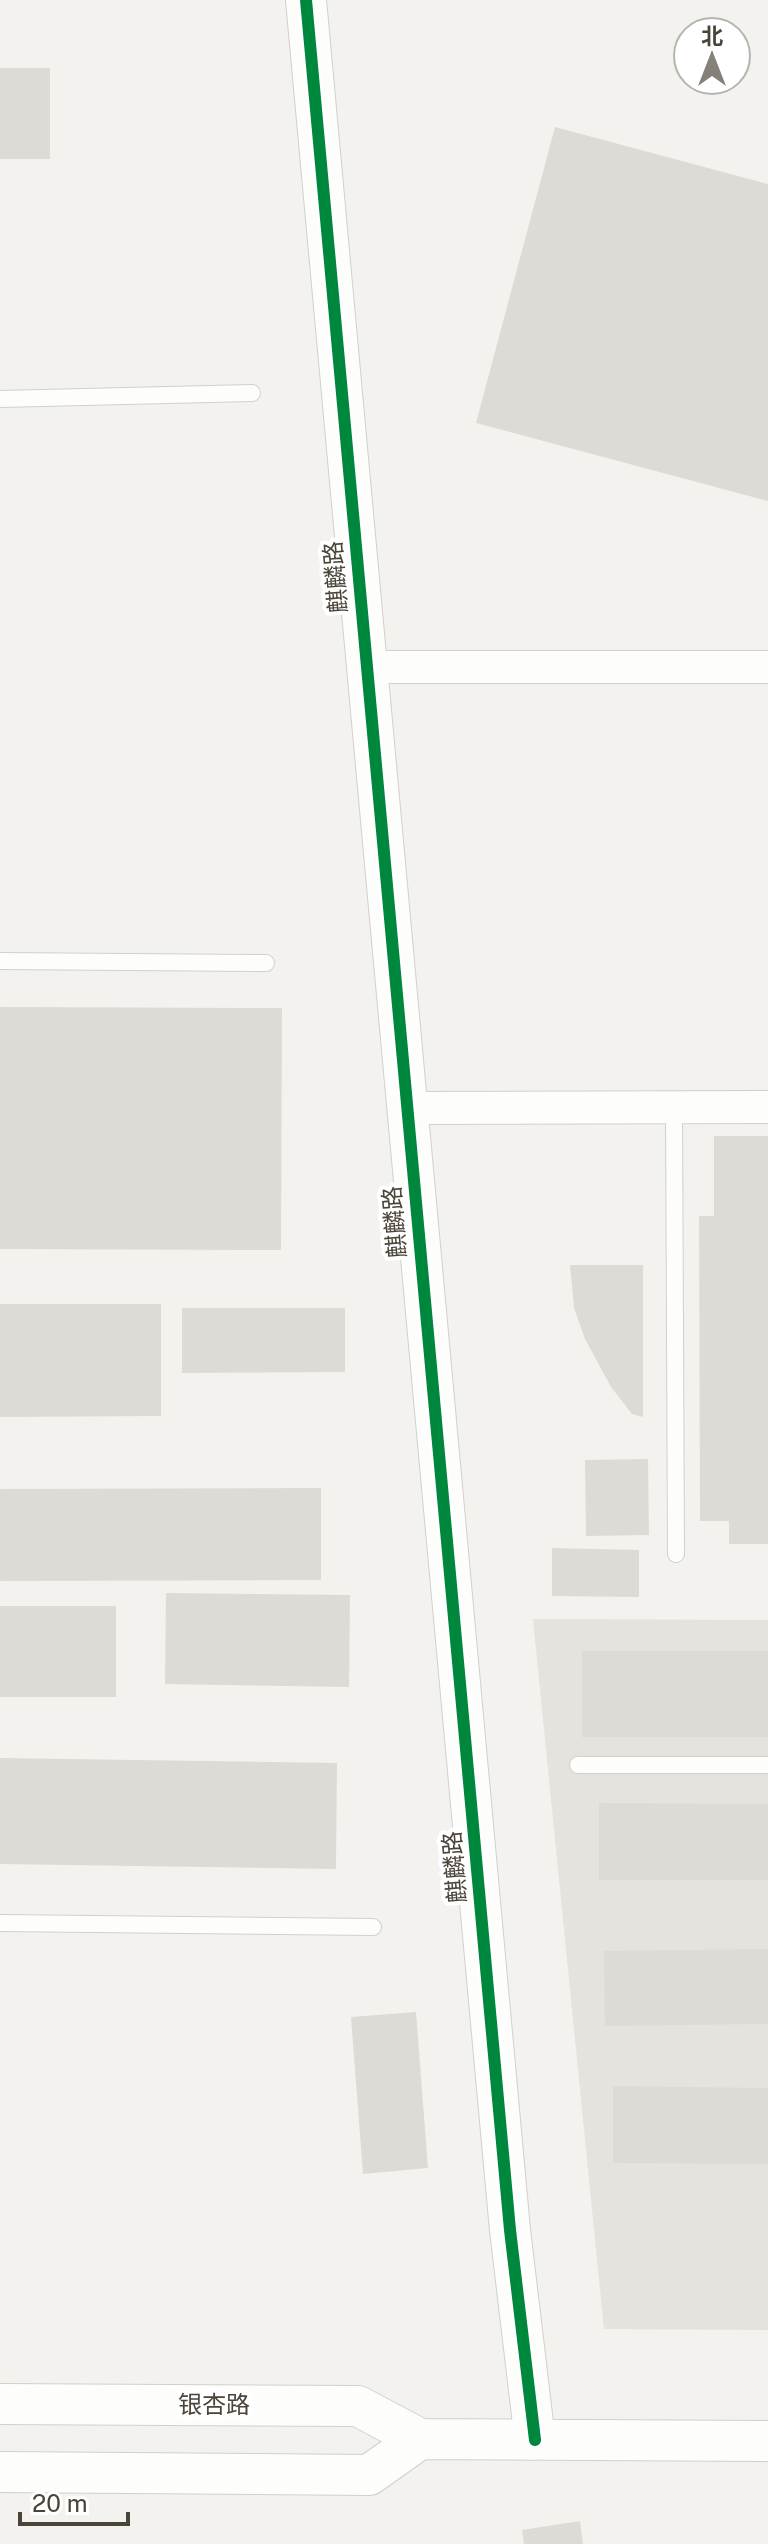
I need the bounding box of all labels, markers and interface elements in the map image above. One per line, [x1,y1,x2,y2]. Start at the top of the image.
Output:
north arrow [672,16,752,96]
text: 北 [701,23,723,49]
street label: 麒麟路 [318,540,352,614]
street label: 麒麟路 [377,1185,411,1259]
street label: 麒麟路 [437,1830,471,1904]
street label: 银杏路 [178,2390,250,2418]
scale bar [20,2476,128,2526]
text: 20 m [32,2489,88,2517]

